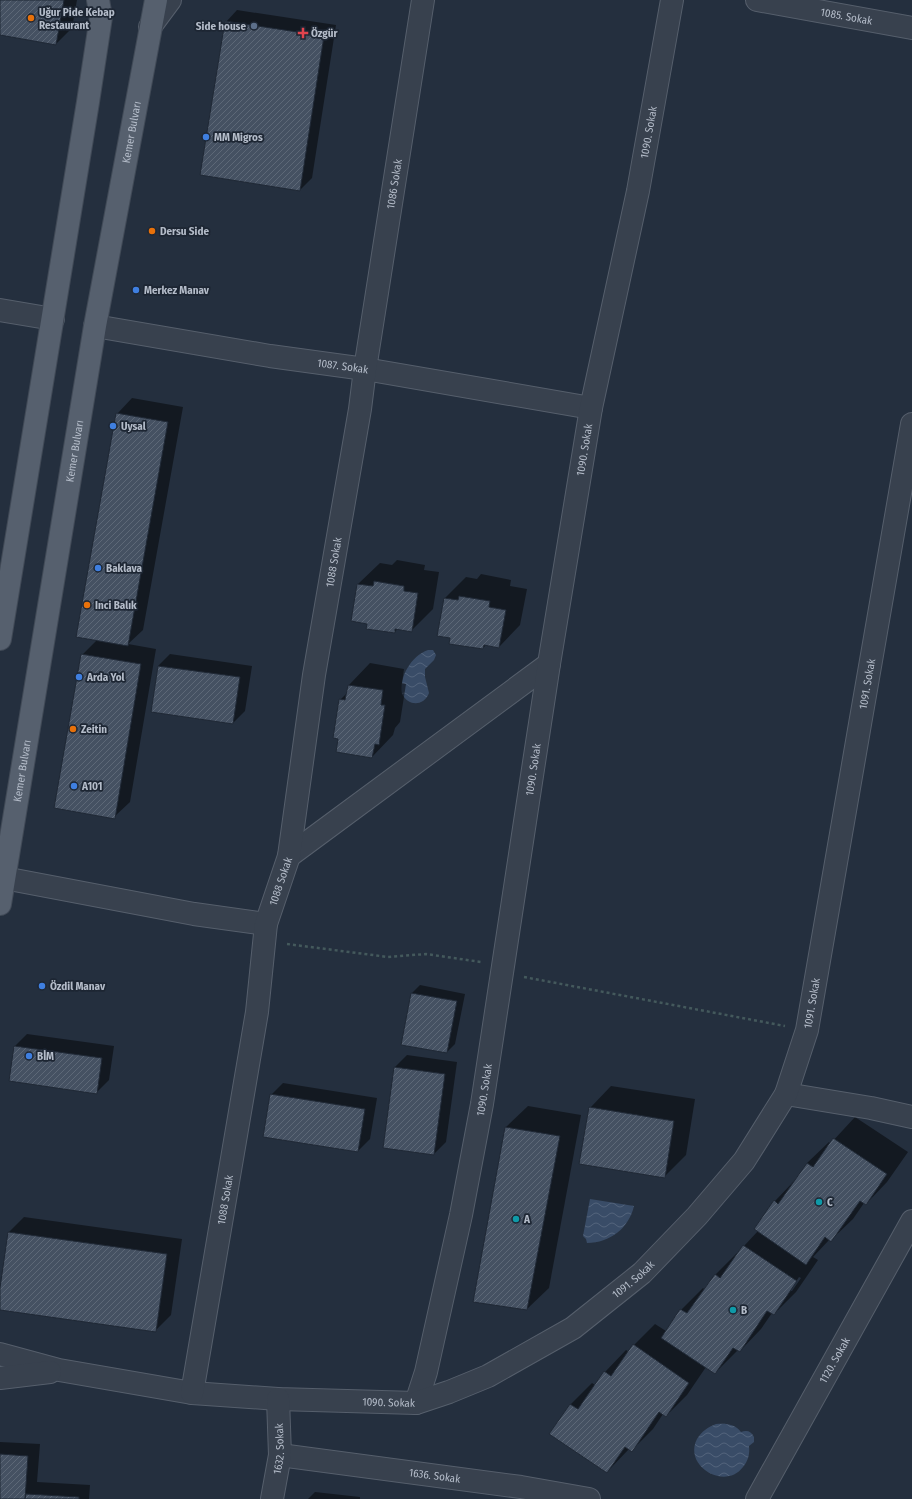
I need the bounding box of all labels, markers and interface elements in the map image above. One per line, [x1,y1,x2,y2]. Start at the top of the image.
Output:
street label: 1085. Sokak [820,5,874,27]
place label: Uğur Pide Kebap Restaurant [39,6,115,32]
marker: Uğur Pide Kebap Restaurant [26,13,36,23]
place label: Side house [196,20,246,33]
marker: Side house [249,21,259,31]
place label: Özgür [311,27,338,40]
marker: Özgür [298,28,308,38]
street label: Kemer Bulvarı [119,100,143,164]
street label: 1090. Sokak [637,104,660,159]
place label: MM Migros [214,131,263,144]
marker: MM Migros [201,132,211,142]
street label: 1086 Sokak [384,157,405,210]
place label: Dersu Side [160,225,209,238]
marker: Dersu Side [147,226,157,236]
place label: Merkez Manav [144,284,210,297]
marker: Merkez Manav [131,285,141,295]
street label: 1087. Sokak [316,356,370,376]
street label: Kemer Bulvarı [63,419,86,483]
place label: Uysal [121,420,147,433]
marker: Uysal [108,421,118,431]
street label: 1090. Sokak [573,422,595,477]
street label: 1088 Sokak [323,535,344,588]
place label: Baklava [106,562,142,575]
marker: Baklava [93,563,103,573]
place label: Inci Balık [95,599,137,612]
marker: Inci Balık [82,600,92,610]
street label: 1091. Sokak [856,657,878,710]
place label: Arda Yol [86,671,126,684]
marker: Arda Yol [74,672,84,682]
place label: Zeitin [81,723,107,736]
marker: Zeitin [68,724,78,734]
street label: Kemer Bulvarı [10,739,33,803]
street label: 1090. Sokak [523,742,543,797]
place label: A101 [81,780,103,793]
marker: A101 [69,781,79,791]
street label: 1088 Sokak [266,855,295,907]
street label: 1091. Sokak [801,976,823,1029]
place label: Özdil Manav [50,980,106,993]
marker: Özdil Manav [37,981,47,991]
place label: BİM [37,1050,54,1063]
marker: BİM [24,1051,34,1061]
street label: 1090. Sokak [473,1062,495,1117]
street label: 1088 Sokak [214,1173,236,1226]
place label: C [827,1196,833,1209]
marker: C [814,1197,824,1207]
place label: A [523,1213,531,1226]
marker: A [511,1214,521,1224]
street label: 1091. Sokak [610,1257,658,1301]
place label: B [741,1304,747,1317]
marker: B [728,1305,738,1315]
street label: 1120. Sokak [816,1334,853,1385]
street label: 1090. Sokak [362,1395,416,1409]
street label: 1632. Sokak [270,1422,286,1475]
street label: 1636. Sokak [408,1466,462,1486]

